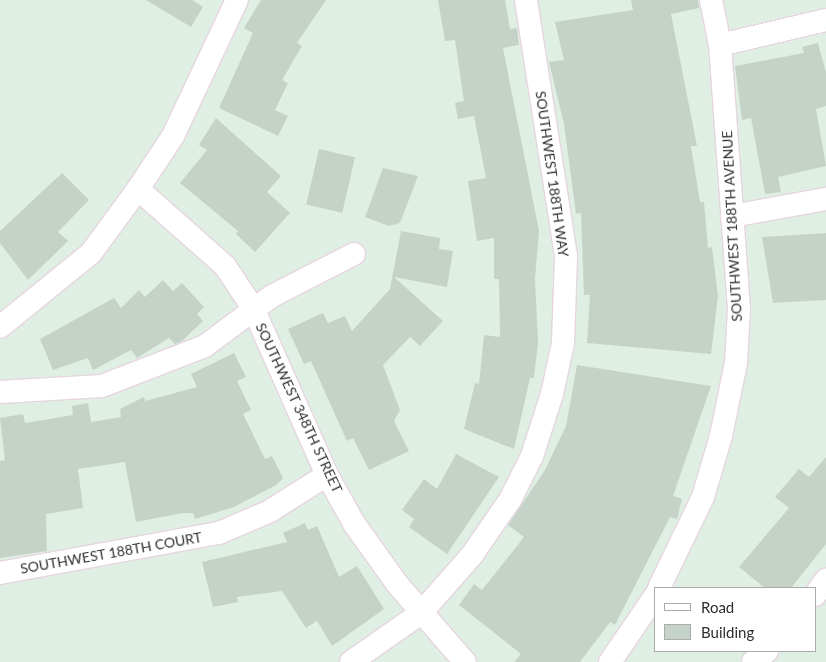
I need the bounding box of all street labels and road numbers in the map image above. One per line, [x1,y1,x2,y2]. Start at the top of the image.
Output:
street label: SOUTHWEST 188TH WAY [532,90,572,258]
street label: SOUTHWEST 188TH AVENUE [719,130,745,322]
street label: SOUTHWEST 348TH STREET [252,320,346,496]
street label: SOUTHWEST 188TH COURT [19,529,203,577]

